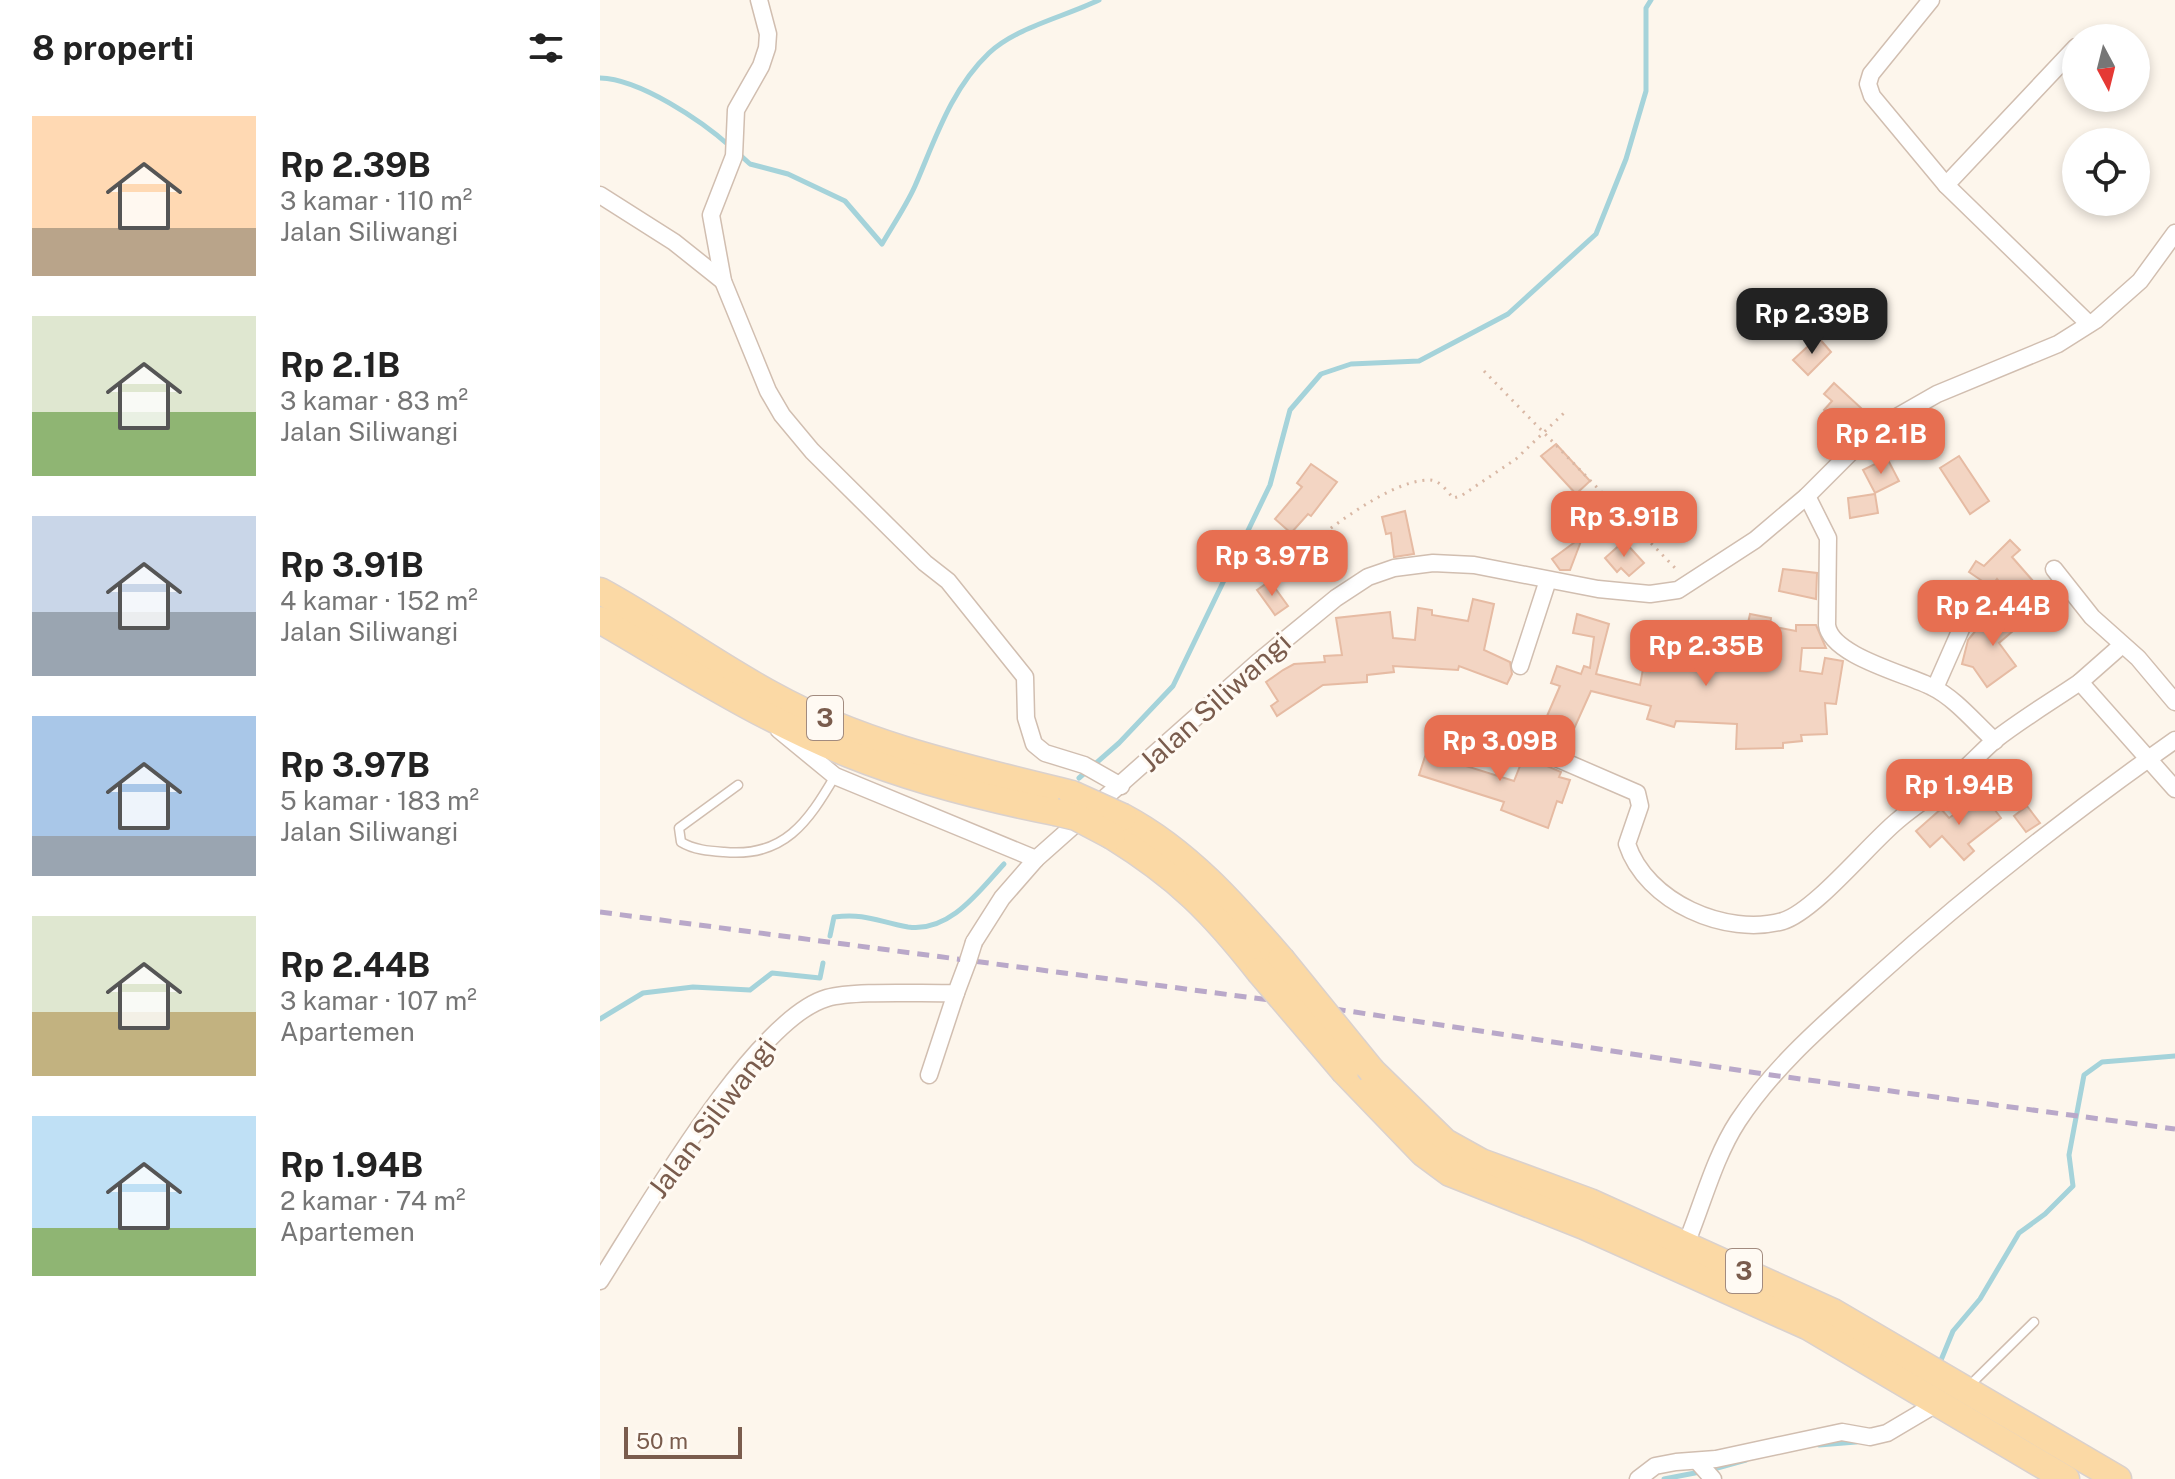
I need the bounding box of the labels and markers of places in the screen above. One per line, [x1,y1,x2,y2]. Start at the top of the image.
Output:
pin: Rp 2.39B [1729,288,1895,356]
pin: Rp 2.1B [1807,408,1955,476]
pin: Rp 3.91B [1541,491,1707,559]
pin: Rp 3.97B [1189,530,1355,598]
pin: Rp 2.44B [1910,580,2076,648]
pin: Rp 2.35B [1623,620,1789,688]
pin: Rp 3.09B [1417,715,1583,783]
pin: Rp 1.94B [1876,759,2042,827]

